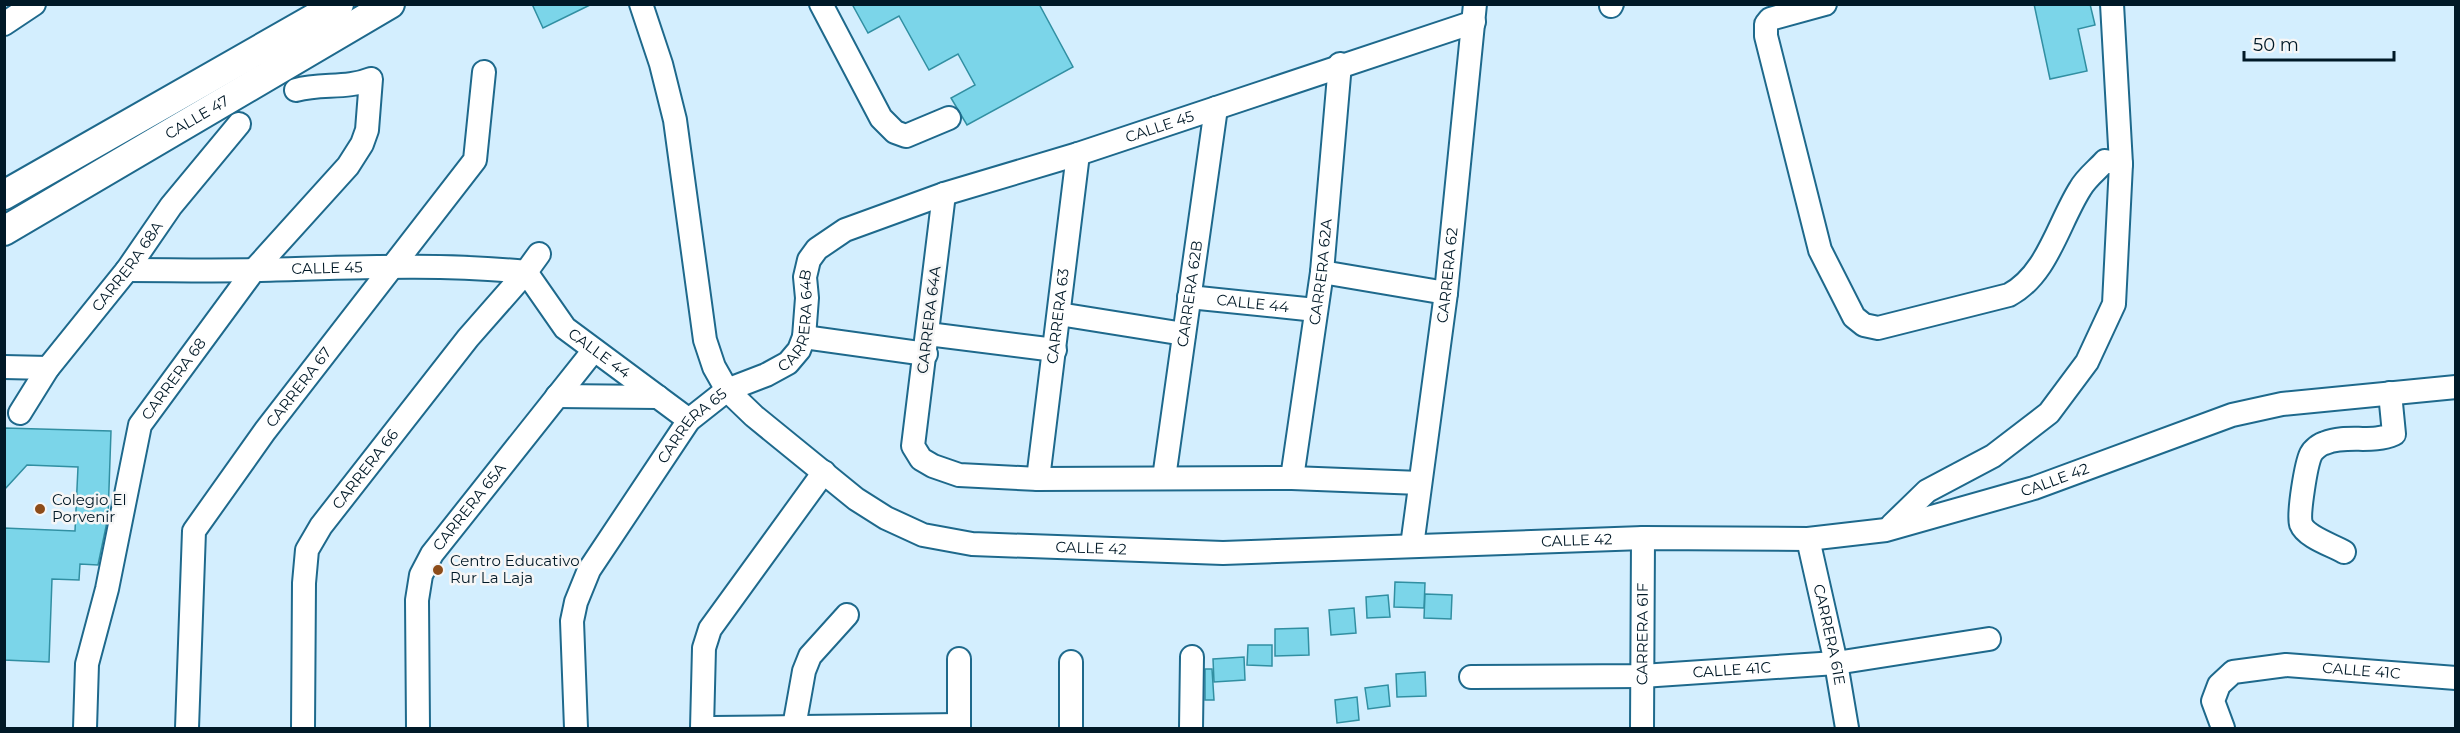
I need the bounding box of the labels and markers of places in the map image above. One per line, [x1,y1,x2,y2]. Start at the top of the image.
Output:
place label: Colegio El Porvenir [52,490,127,526]
marker: Colegio El Porvenir [33,502,47,516]
place label: Centro Educativo Rur La Laja [450,551,580,587]
marker: Centro Educativo Rur La Laja [431,563,445,577]

